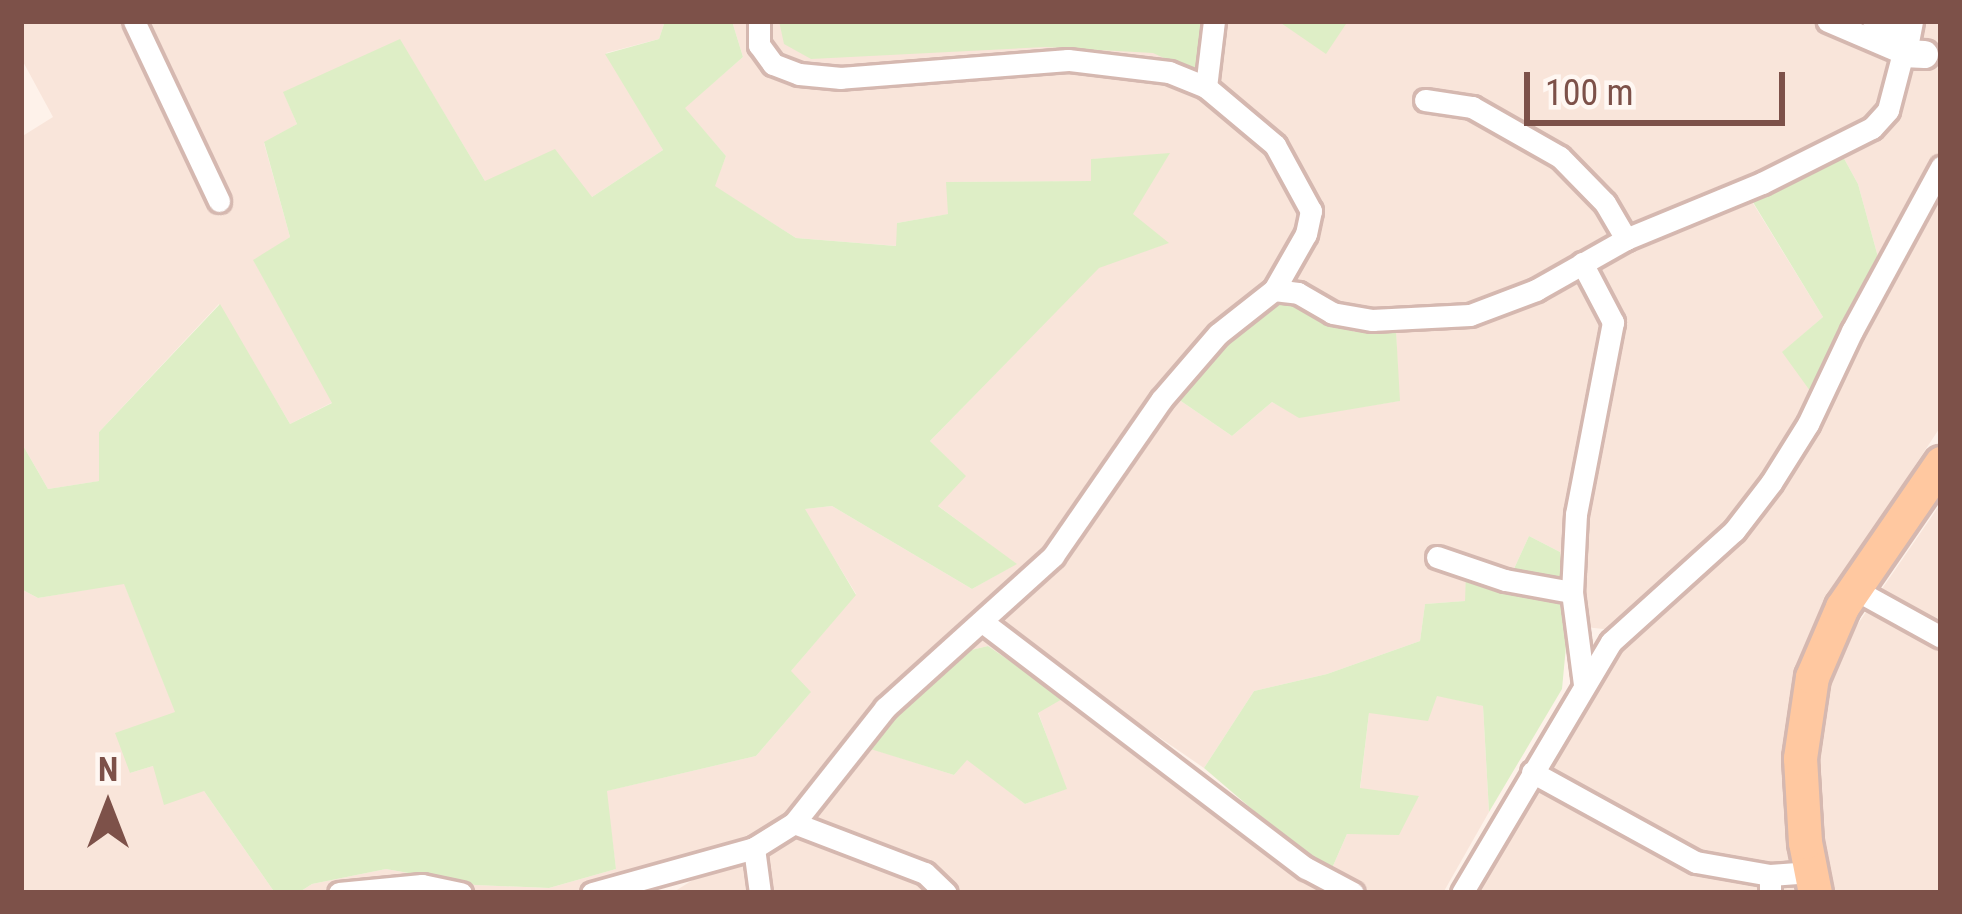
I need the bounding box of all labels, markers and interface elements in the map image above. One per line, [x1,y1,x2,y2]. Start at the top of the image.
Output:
scale bar [1530,48,1791,122]
text: 100 m [1545,72,1634,114]
north arrow [48,746,168,866]
text: N [98,750,118,789]

